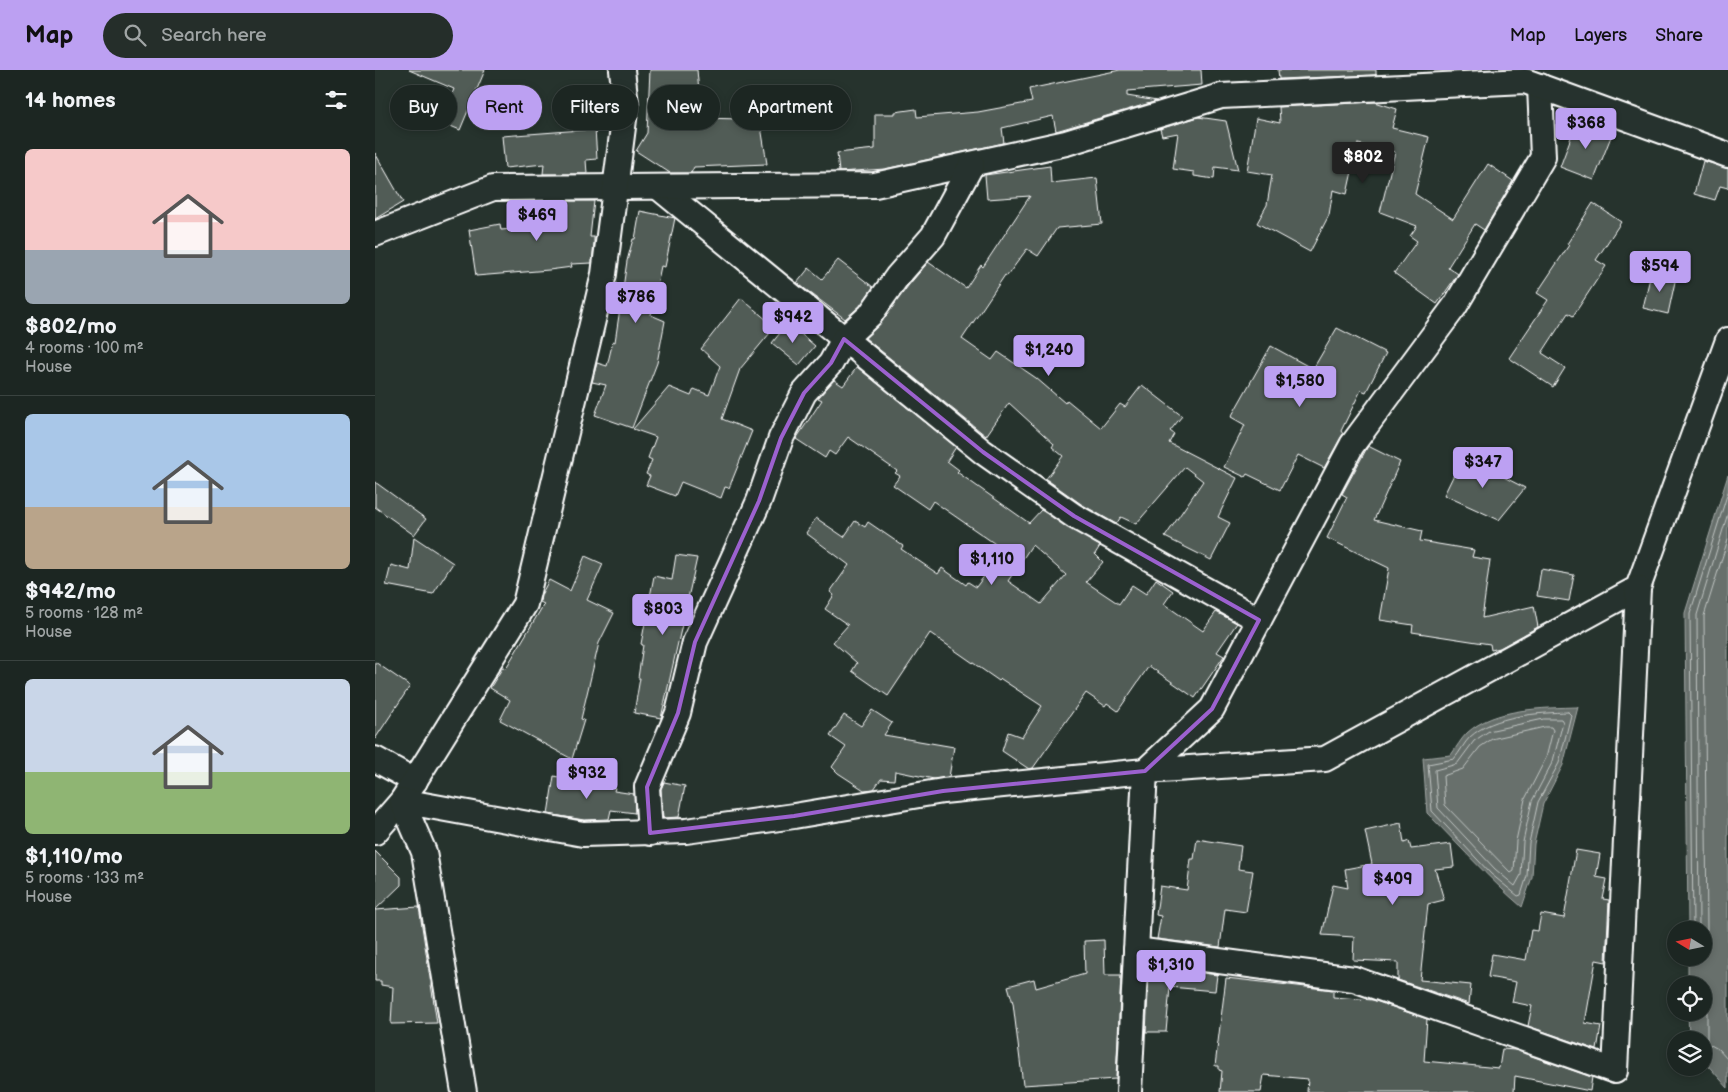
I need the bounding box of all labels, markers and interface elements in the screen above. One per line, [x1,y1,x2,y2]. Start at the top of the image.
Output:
search box [103,13,453,58]
text: Map [25,21,73,50]
icon: search [121,21,149,49]
text: Search here [161,24,267,47]
text: Map [1510,25,1546,46]
text: Layers [1574,25,1627,46]
text: Share [1655,25,1703,46]
chip: Buy [390,85,457,130]
chip: Rent [467,85,542,130]
chip: Filters [552,85,638,130]
chip: New [648,85,720,130]
chip: Apartment [730,85,851,130]
icon: filters [322,86,350,114]
text: 14 homes [25,88,116,113]
pin: $368 [1556,108,1616,150]
text: $368 [1566,114,1606,133]
pin: $802 [1333,142,1393,184]
text: $802 [1343,148,1383,167]
icon: home [143,181,233,271]
pin: $469 [507,200,567,242]
text: $469 [517,206,557,225]
pin: $594 [1630,250,1690,293]
text: $594 [1641,257,1679,276]
pin: $786 [606,282,666,324]
text: $786 [617,288,655,307]
pin: $942 [763,302,823,344]
text: $942 [774,308,812,327]
text: $802/mo [25,314,117,339]
pin: $1,240 [1008,334,1090,377]
text: 4 rooms · 100 m² [25,339,144,358]
text: $1,240 [1024,341,1074,360]
text: House [25,358,72,377]
pin: $1,580 [1259,366,1341,408]
text: $1,580 [1275,372,1325,391]
pin: $347 [1453,446,1513,489]
icon: home [143,447,233,537]
text: $347 [1464,453,1502,472]
pin: $1,110 [951,544,1033,586]
text: $1,110 [970,550,1014,569]
text: $942/mo [25,579,116,604]
pin: $803 [633,594,693,636]
text: $803 [643,600,683,619]
text: 5 rooms · 128 m² [25,604,143,623]
text: House [25,623,72,642]
icon: home [143,712,233,802]
pin: $932 [557,758,617,800]
text: $932 [568,764,606,783]
text: $1,110/mo [25,844,123,869]
pin: $409 [1363,864,1423,906]
text: 5 rooms · 133 m² [25,869,144,888]
text: $409 [1373,870,1413,889]
text: House [25,888,72,907]
north arrow [1667,921,1713,966]
map controls [1667,921,1712,1076]
pin: $1,310 [1130,950,1212,992]
text: $1,310 [1148,956,1194,975]
button: locate [1667,976,1712,1021]
button: layers [1667,1031,1712,1076]

